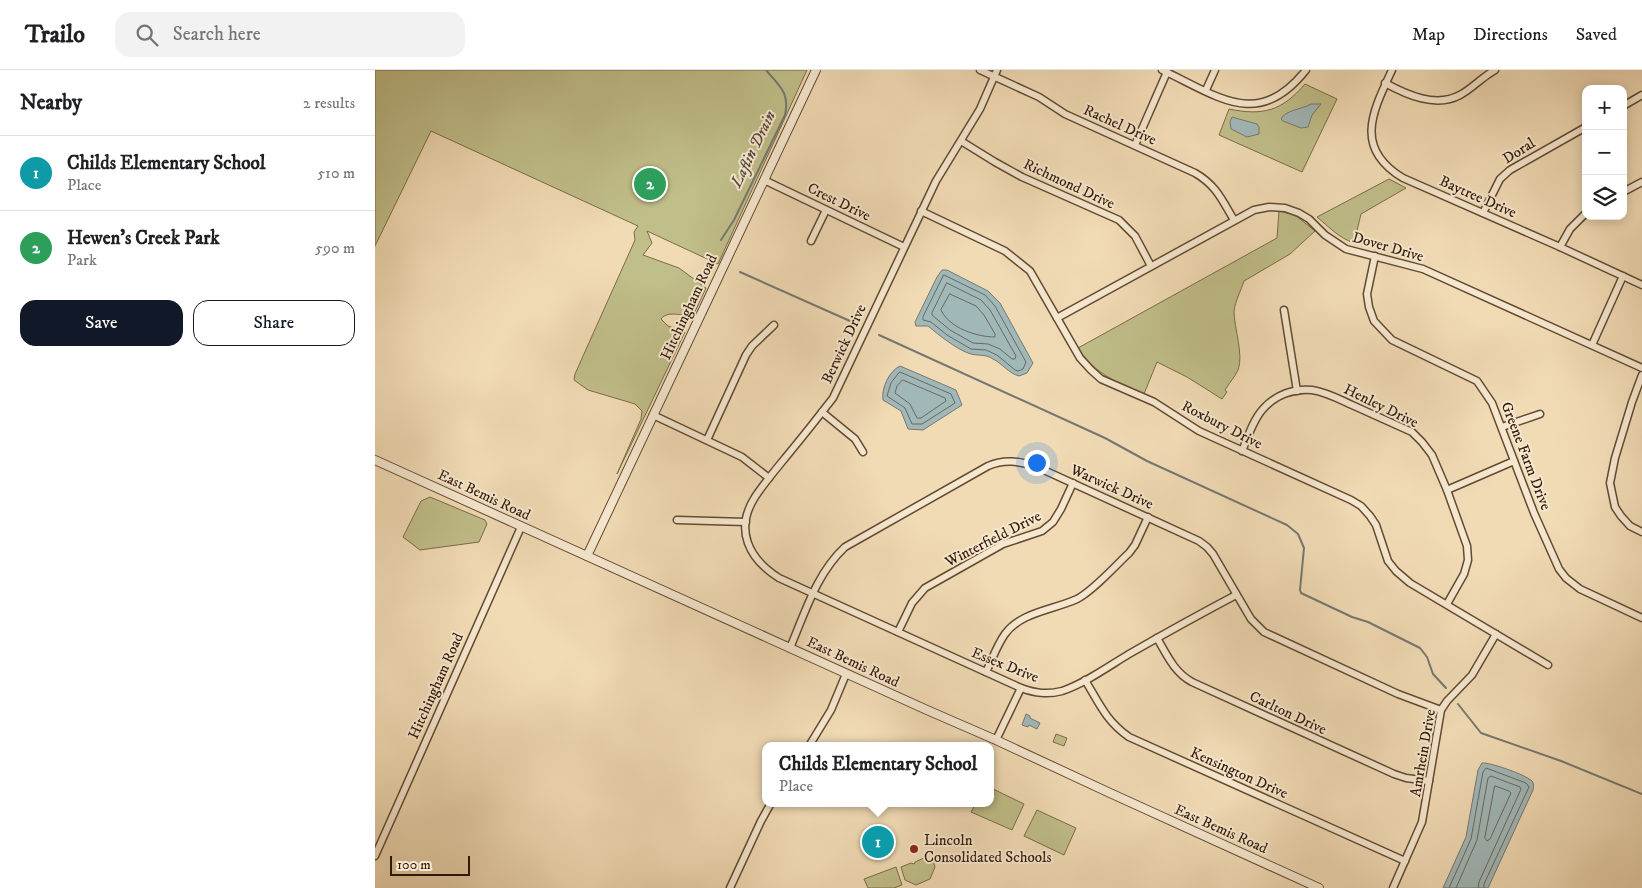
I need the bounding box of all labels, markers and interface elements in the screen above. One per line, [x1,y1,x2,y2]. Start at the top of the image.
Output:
search box [115,12,465,57]
text: Trailo [25,20,85,50]
icon: search [133,21,161,49]
text: Search here [173,23,261,46]
text: Map [1412,24,1445,46]
text: Directions [1473,24,1548,46]
text: Saved [1576,24,1617,46]
map controls [1582,85,1627,220]
button: + [1582,85,1627,130]
text: Nearby [20,90,82,116]
text: 2 results [303,93,355,113]
street label: Rachel Drive [1081,100,1159,150]
water label: Laflin Drain [726,108,780,191]
button: − [1582,130,1627,175]
street label: Doral [1499,133,1539,168]
text: Childs Elementary School [67,152,265,175]
street label: Richmond Drive [1020,155,1118,213]
text: 1 [33,163,39,183]
text: 510 m [317,163,355,183]
pin: 2 [634,165,666,203]
street label: Baytree Drive [1437,172,1519,222]
text: Place [67,175,101,195]
button: layers [1582,175,1627,220]
street label: Crest Drive [804,179,874,225]
text: Hewen's Creek Park [67,227,220,250]
street label: Dover Drive [1350,228,1426,266]
text: 2 [32,238,40,258]
text: 590 m [315,238,355,258]
text: Park [67,250,97,270]
street label: Hitchingham Road [656,251,722,363]
button: Save [20,300,183,346]
button: Share [193,300,355,346]
street label: Berwick Drive [817,301,871,387]
street label: Henley Drive [1341,380,1421,432]
street label: Roxbury Drive [1178,397,1266,453]
street label: Greene Farm Drive [1497,399,1555,513]
your location [1024,450,1050,476]
street label: Warwick Drive [1067,460,1156,514]
street label: East Bemis Road [435,465,534,525]
street label: Winterfield Drive [941,507,1044,572]
street label: Hitchingham Road [404,629,468,742]
street label: East Bemis Road [804,632,903,692]
street label: Essex Drive [969,643,1041,687]
street label: Carlton Drive [1246,687,1330,739]
street label: Amrhein Drive [1406,708,1440,798]
popup [762,742,994,807]
street label: Kensington Drive [1187,743,1291,803]
text: Childs Elementary School [779,753,977,776]
text: Place [779,776,813,796]
street label: East Bemis Road [1171,800,1271,858]
pin: 1 [862,823,894,861]
place label: Lincoln Consolidated Schools [924,831,1052,867]
marker: Lincoln Consolidated Schools [908,843,920,855]
scale bar [390,853,470,876]
text: 100 m [397,856,431,874]

